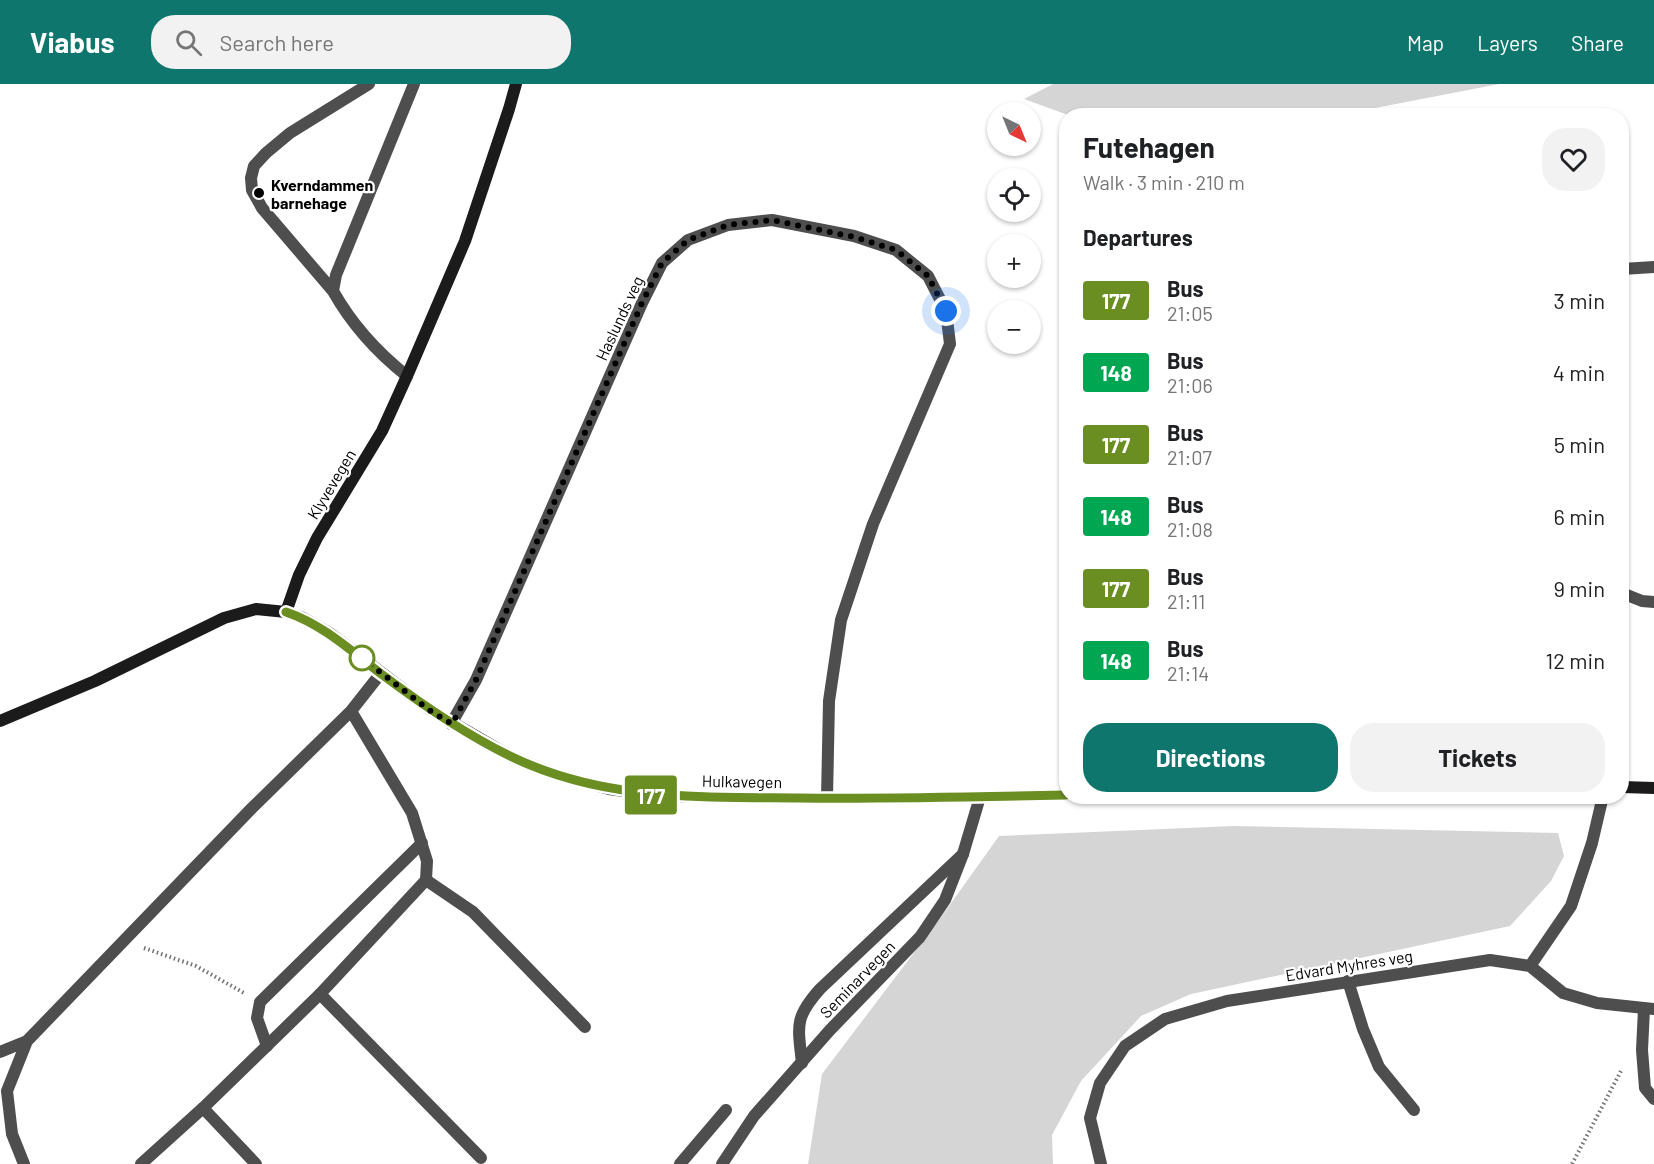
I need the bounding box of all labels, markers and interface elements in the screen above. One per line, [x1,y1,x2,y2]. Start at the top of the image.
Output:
search box [151,15,571,69]
text: Viabus [30,25,115,59]
icon: search [172,26,205,59]
text: Search here [220,29,334,55]
text: Map [1407,30,1444,55]
text: Layers [1477,30,1538,55]
text: Share [1571,30,1624,55]
north arrow [987,102,1041,156]
map controls [987,102,1041,354]
button: heart [1542,128,1605,191]
text: Futehagen [1083,130,1215,164]
button: locate [987,168,1041,222]
text: Walk · 3 min · 210 m [1083,170,1245,194]
place label: Kverndammen barnehage [271,175,373,212]
marker: Kverndammen barnehage [252,186,266,200]
text: Departures [1083,224,1193,250]
button: + [987,234,1041,288]
street label: Haslunds veg [591,273,647,363]
text: Bus [1167,275,1204,301]
text: 3 min [1554,287,1605,313]
text: 177 [1102,288,1130,313]
your location [931,296,961,326]
button: − [987,300,1041,354]
text: 21:05 [1167,301,1213,325]
text: Bus [1167,347,1204,373]
text: 4 min [1553,359,1605,385]
text: 148 [1100,360,1132,385]
text: 21:06 [1167,373,1213,397]
text: Bus [1167,419,1204,445]
text: 5 min [1554,431,1605,457]
text: 177 [1102,432,1130,457]
text: 21:07 [1167,445,1212,469]
street label: Klyvevegen [303,446,359,522]
text: Bus [1167,491,1204,517]
text: 6 min [1554,503,1605,529]
text: 148 [1100,504,1132,529]
text: 21:08 [1167,517,1213,541]
text: Bus [1167,563,1204,589]
text: 9 min [1553,575,1605,601]
text: 177 [1102,576,1130,601]
text: 21:11 [1167,589,1205,613]
text: Bus [1167,635,1204,661]
unlabelled marker [349,645,375,671]
text: 12 min [1545,647,1605,673]
text: 148 [1100,648,1132,673]
text: 21:14 [1167,661,1209,685]
button: Directions [1083,723,1338,792]
button: Tickets [1350,723,1605,792]
street label: Hulkavegen [702,771,782,791]
line badge: 177 [616,776,686,814]
text: 177 [637,783,665,808]
street label: Seminarvegen [815,936,899,1022]
street label: Edvard Myhres veg [1284,946,1414,984]

